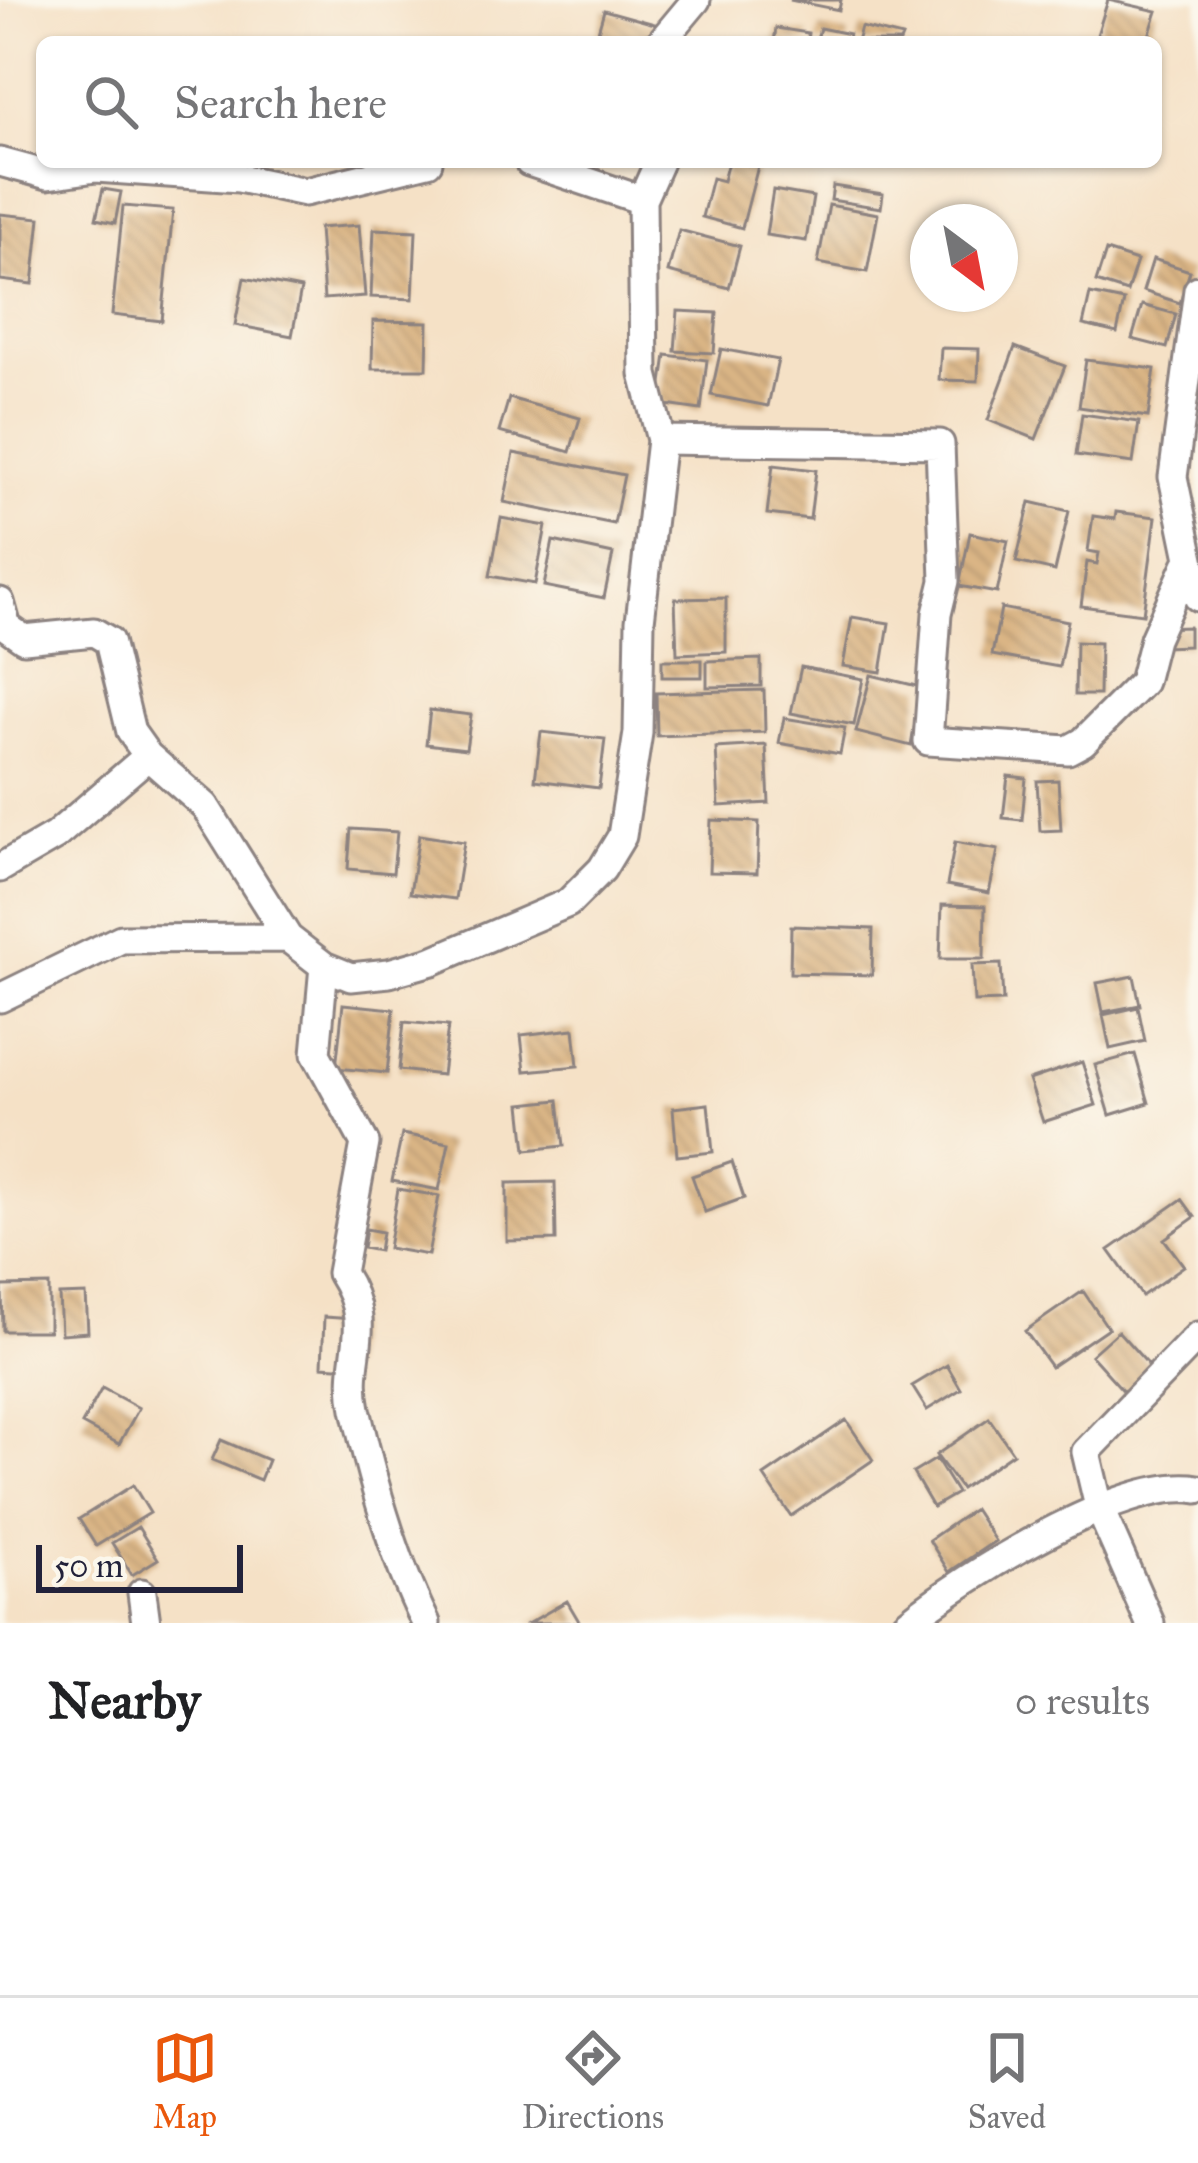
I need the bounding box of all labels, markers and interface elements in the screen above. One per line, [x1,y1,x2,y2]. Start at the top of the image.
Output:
search box [36,36,1162,168]
icon: search [78,69,144,135]
text: Search here [174,75,387,130]
north arrow [910,204,1018,312]
scale bar [36,1539,243,1592]
text: 50 m [54,1546,123,1586]
text: Nearby [48,1670,200,1732]
text: 0 results [1015,1677,1150,1725]
tab: Map [152,2025,218,2137]
tab: Directions [522,2025,664,2137]
tab: Saved [968,2025,1046,2137]

